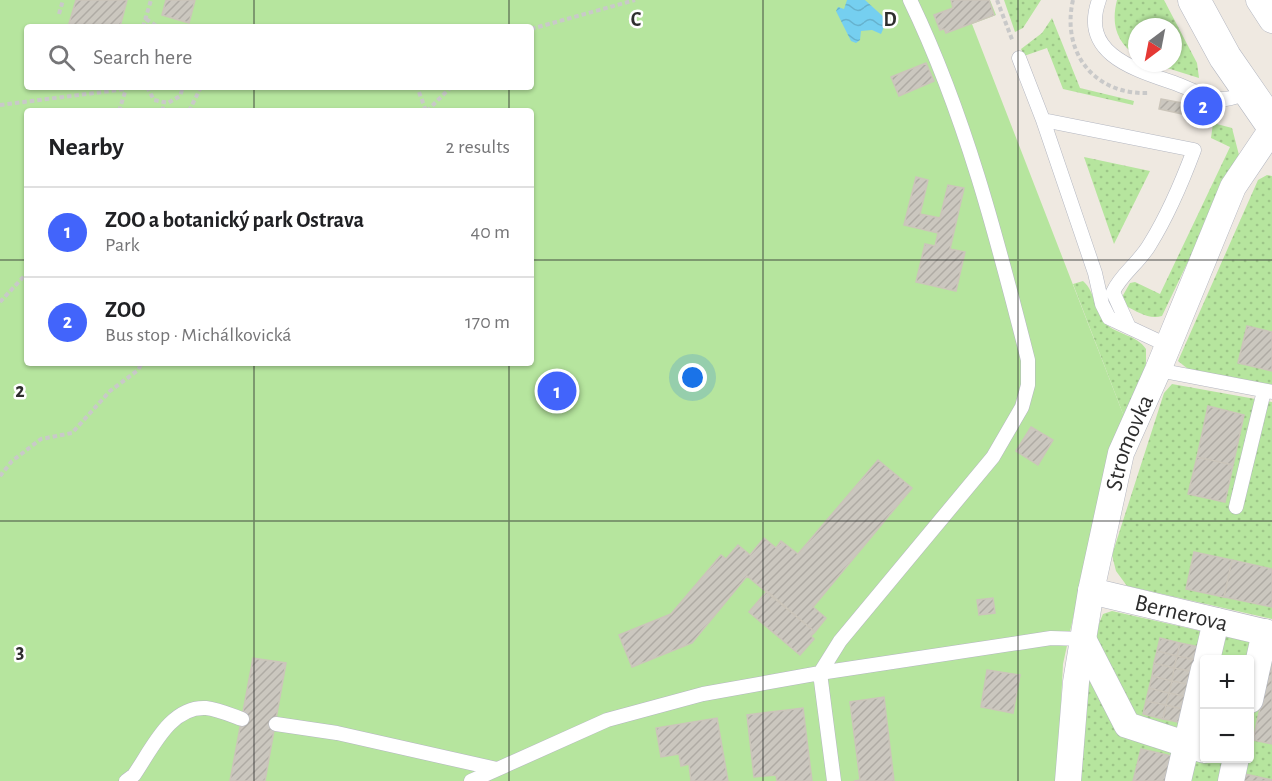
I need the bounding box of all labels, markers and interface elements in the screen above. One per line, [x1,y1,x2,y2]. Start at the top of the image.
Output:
text: C [631,10,642,30]
text: D [883,10,897,30]
north arrow [1128,18,1182,72]
search box [24,24,534,90]
icon: search [45,41,78,74]
text: Search here [93,46,192,68]
pin: 2 [1184,84,1222,128]
text: Nearby [48,134,124,160]
text: 2 results [446,137,510,157]
text: ZOO a botanický park Ostrava [105,209,364,231]
text: 1 [64,222,71,242]
text: 40 m [471,222,510,242]
text: Park [105,235,140,255]
text: ZOO [105,299,145,321]
text: 2 [63,312,72,332]
text: 170 m [465,312,510,332]
text: Bus stop · Michálkovická [105,325,292,345]
your location [678,363,707,392]
pin: 1 [538,368,576,414]
text: 2 [15,381,25,401]
street label: Stromovka [1102,391,1158,493]
street label: Bernerova [1132,591,1230,636]
text: 3 [16,642,24,662]
map controls [1200,655,1254,763]
button: + [1200,655,1254,709]
button: − [1200,709,1254,763]

